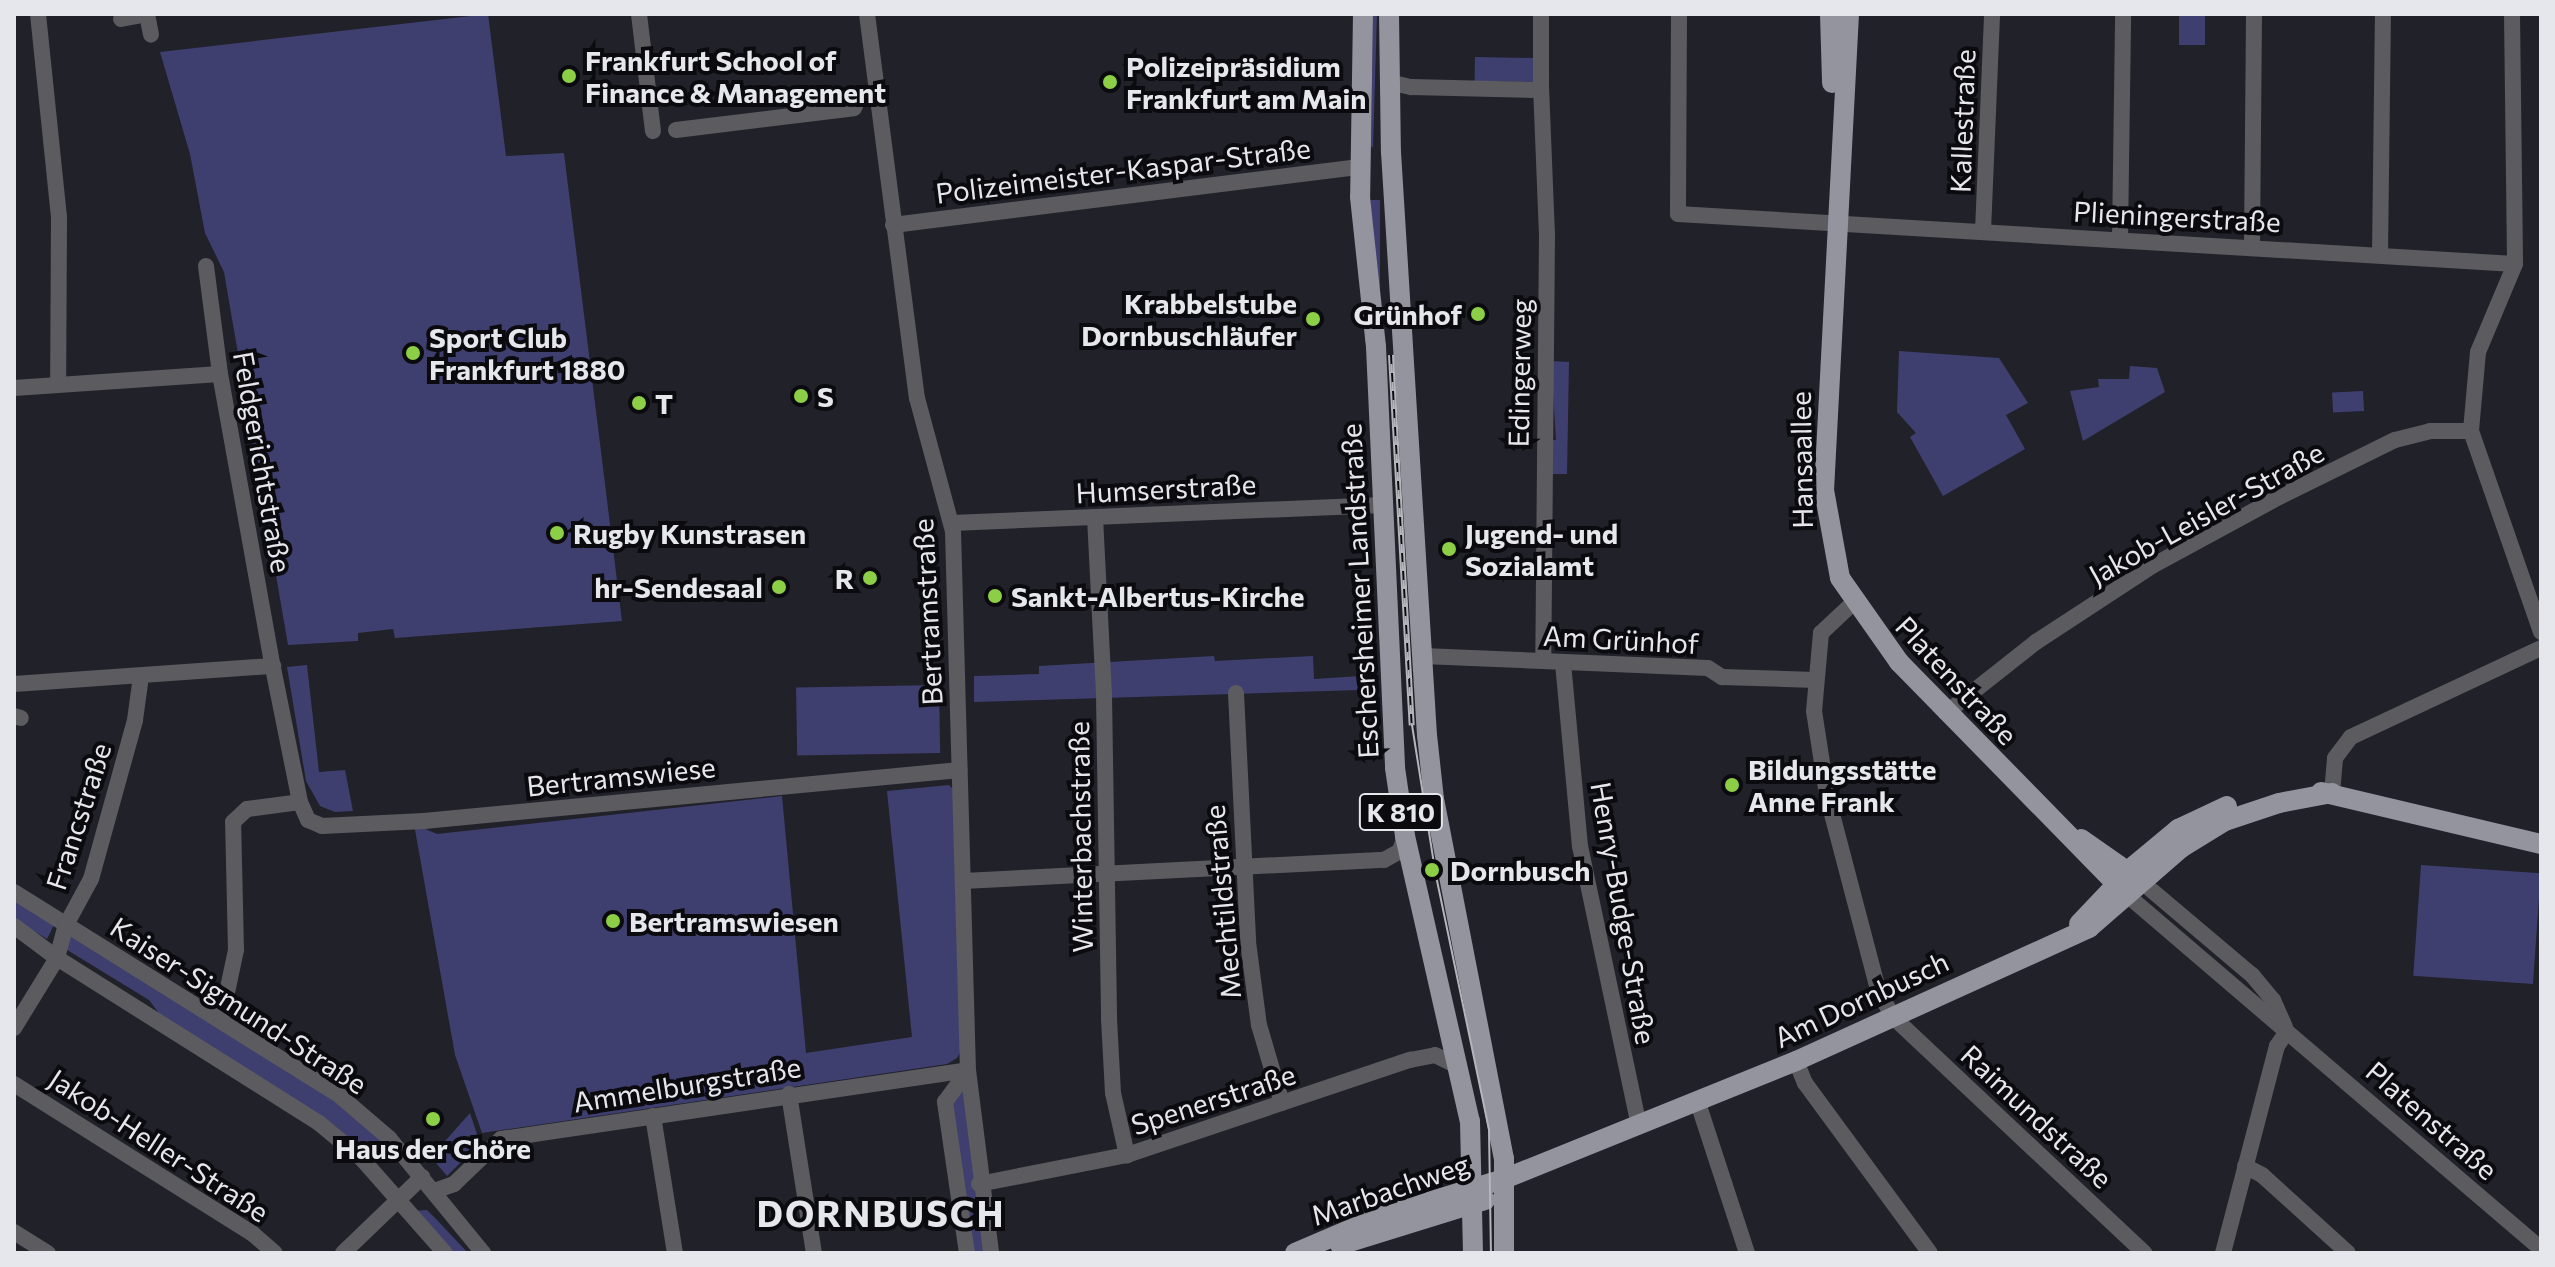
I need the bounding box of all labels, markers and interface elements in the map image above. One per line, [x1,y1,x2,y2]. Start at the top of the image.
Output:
place label: Frankfurt School of Finance & Management [585,43,886,109]
place label: Polizeipräsidium Frankfurt am Main [1126,49,1366,115]
street label: Kallestraße [1943,49,1981,193]
marker: Frankfurt School of Finance & Management [560,67,578,85]
marker: Polizeipräsidium Frankfurt am Main [1101,73,1119,91]
street label: Polizeimeister-Kaspar-Straße [934,130,1312,210]
street label: Plieningerstraße [2072,194,2282,238]
place label: Krabbelstube Dornbuschläufer [1081,286,1297,352]
place label: Grünhof [1354,297,1462,331]
street label: Edingerweg [1501,298,1537,448]
marker: Grünhof [1469,305,1487,323]
marker: Krabbelstube Dornbuschläufer [1304,310,1322,328]
place label: Sport Club Frankfurt 1880 [429,320,625,386]
marker: Sport Club Frankfurt 1880 [404,344,422,362]
street label: Feldgerichtstraße [227,349,299,575]
place label: S [817,379,834,413]
place label: T [655,386,673,420]
marker: S [792,387,810,405]
street label: Hansaallee [1783,391,1819,529]
marker: T [630,394,648,412]
street label: Eschersheimer Landstraße [1333,423,1385,759]
street label: Jakob-Leisler-Straße [2083,435,2329,591]
street label: Humserstraße [1075,466,1257,510]
place label: Rugby Kunstrasen [573,516,806,550]
place label: Jugend- und Sozialamt [1465,516,1618,582]
street label: Bertramstraße [905,518,949,706]
marker: Rugby Kunstrasen [548,524,566,542]
marker: Jugend- und Sozialamt [1440,540,1458,558]
place label: R [835,561,854,595]
marker: R [861,569,879,587]
place label: hr-Sendesaal [594,570,763,604]
marker: hr-Sendesaal [770,578,788,596]
place label: Sankt-Albertus-Kirche [1011,579,1304,613]
marker: Sankt-Albertus-Kirche [986,587,1004,605]
street label: Platenstraße [1889,609,2025,751]
street label: Am Grünhof [1542,618,1700,660]
street label: Winterbachstraße [1061,721,1099,953]
street label: Francstraße [38,738,118,894]
street label: Bertramswiese [525,749,717,803]
place label: Bildungsstätte Anne Frank [1748,752,1936,818]
marker: Bildungsstätte Anne Frank [1723,776,1741,794]
street label: Henry-Budge-Straße [1584,779,1664,1047]
road number: K 810 [1357,790,1445,834]
street label: Mechtildstraße [1197,804,1247,1000]
place label: Dornbusch [1450,853,1590,887]
marker: Dornbusch [1421,859,1443,881]
place label: Bertramswiesen [629,904,839,938]
street label: Kaiser-Sigmund-Straße [104,909,374,1101]
marker: Bertramswiesen [604,912,622,930]
street label: Am Dornbusch [1768,944,1954,1054]
street label: Raimundstraße [1955,1037,2119,1195]
street label: Ammelburgstraße [571,1049,803,1119]
street label: Platenstraße [2360,1054,2504,1186]
street label: Spenerstraße [1127,1057,1299,1141]
street label: Jakob-Heller-Straße [43,1061,275,1229]
marker: Haus der Chöre [424,1110,442,1128]
place label: Haus der Chöre [335,1131,531,1165]
street label: Marbachweg [1307,1146,1473,1232]
district label: DORNBUSCH [757,1191,1005,1235]

